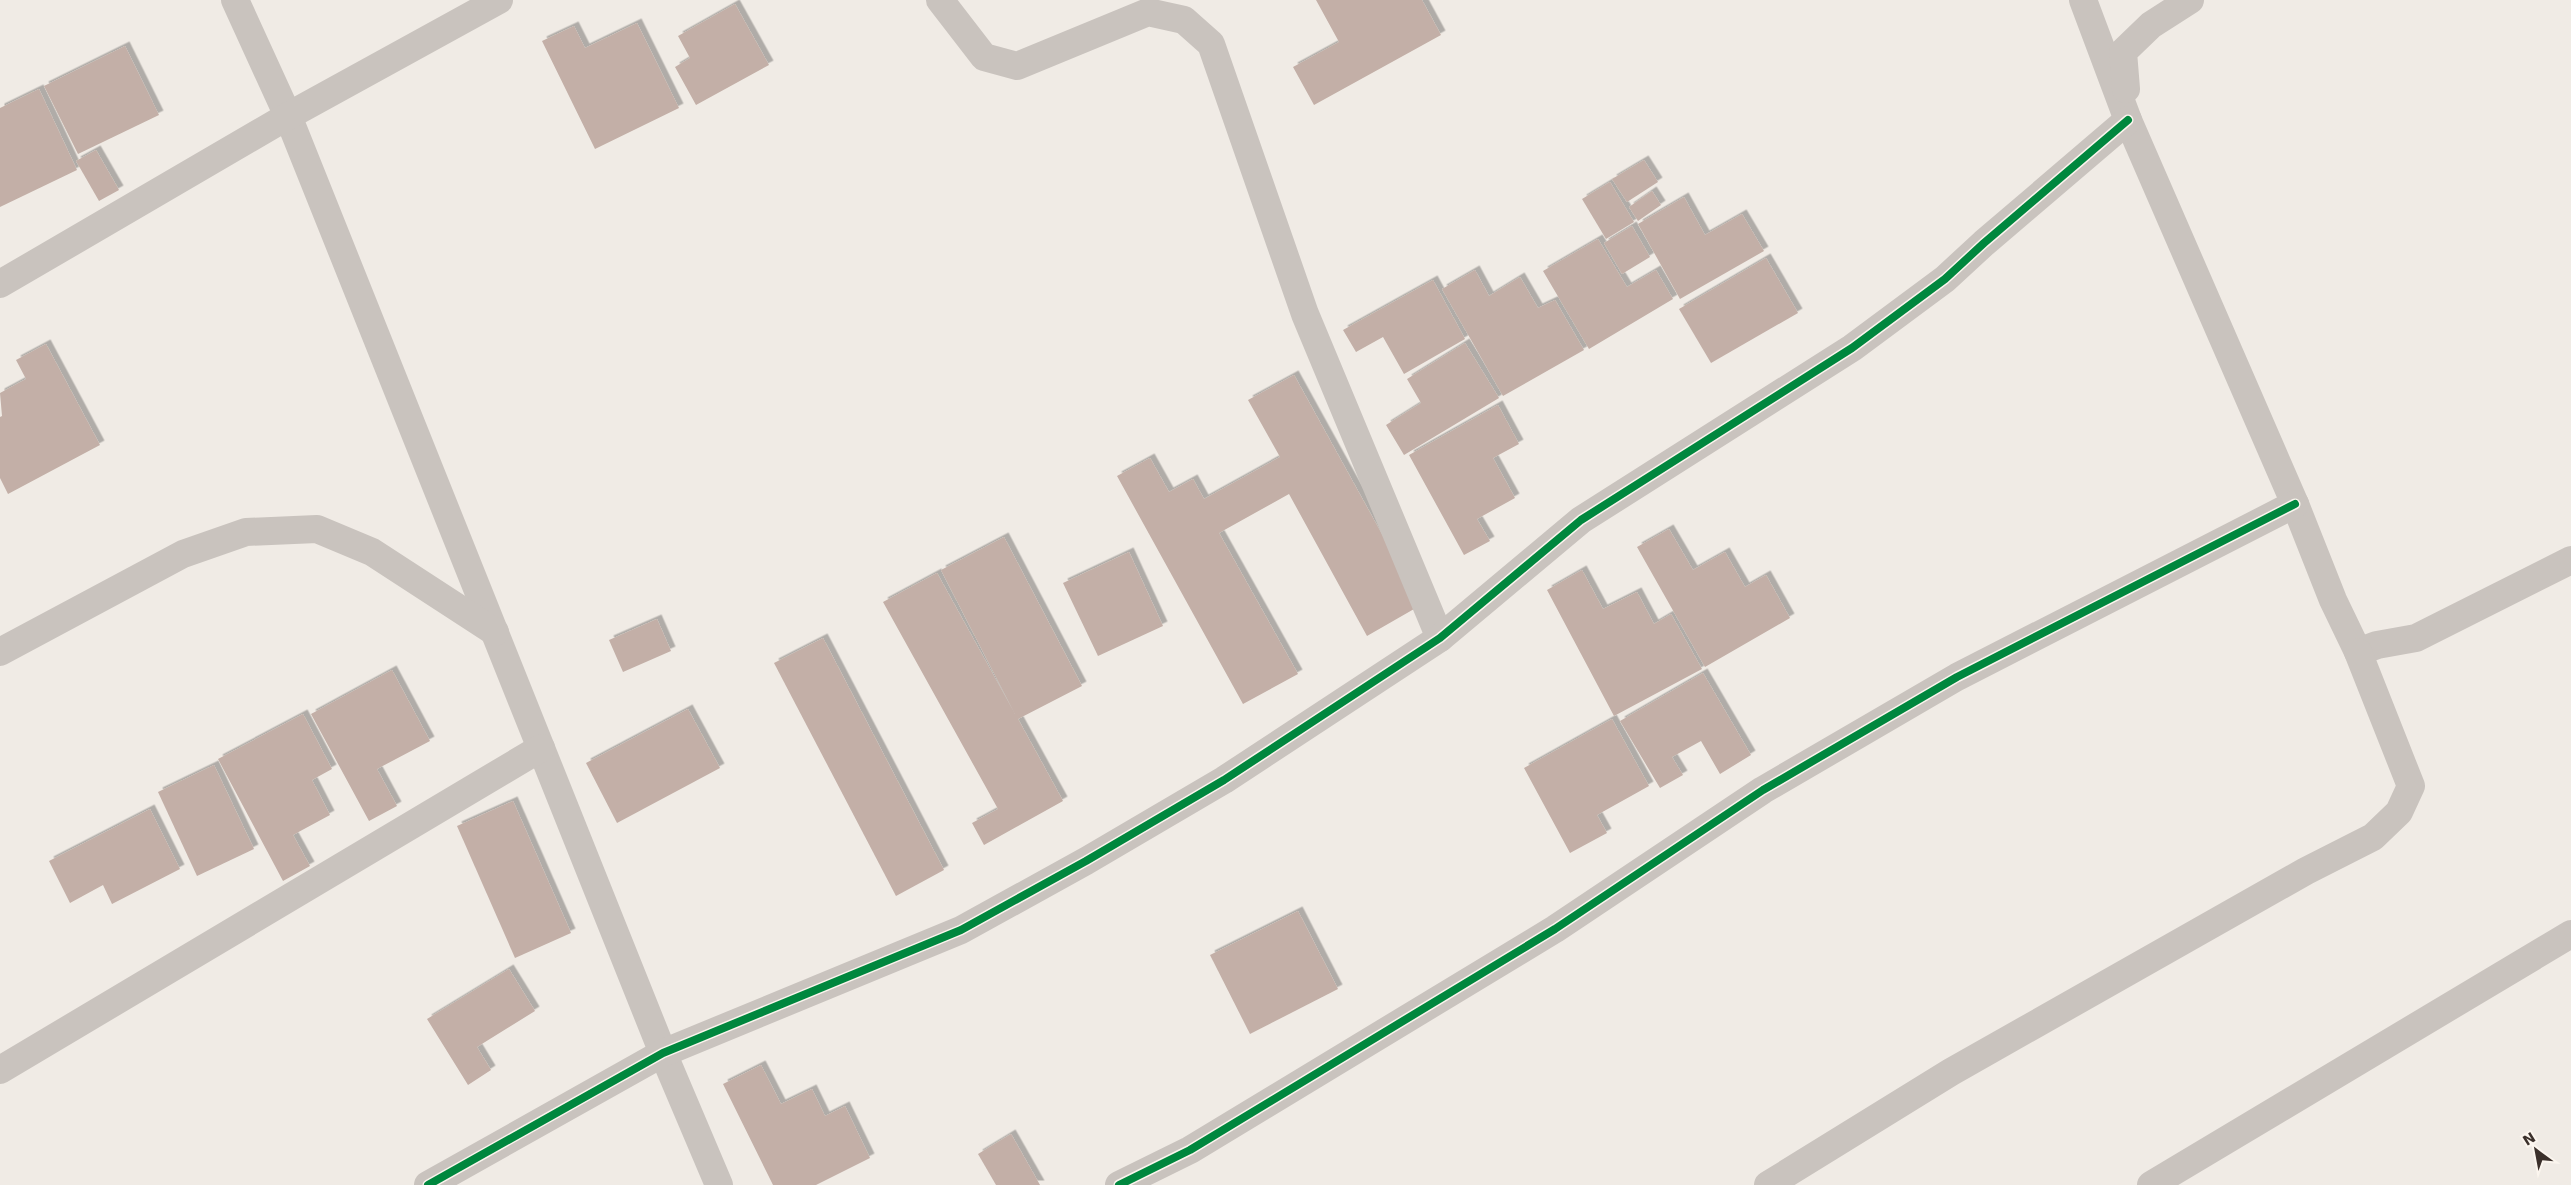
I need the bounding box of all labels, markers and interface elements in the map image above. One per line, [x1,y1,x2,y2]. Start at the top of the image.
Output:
north arrow [2511,1125,2561,1175]
text: N [2520,1129,2538,1149]

